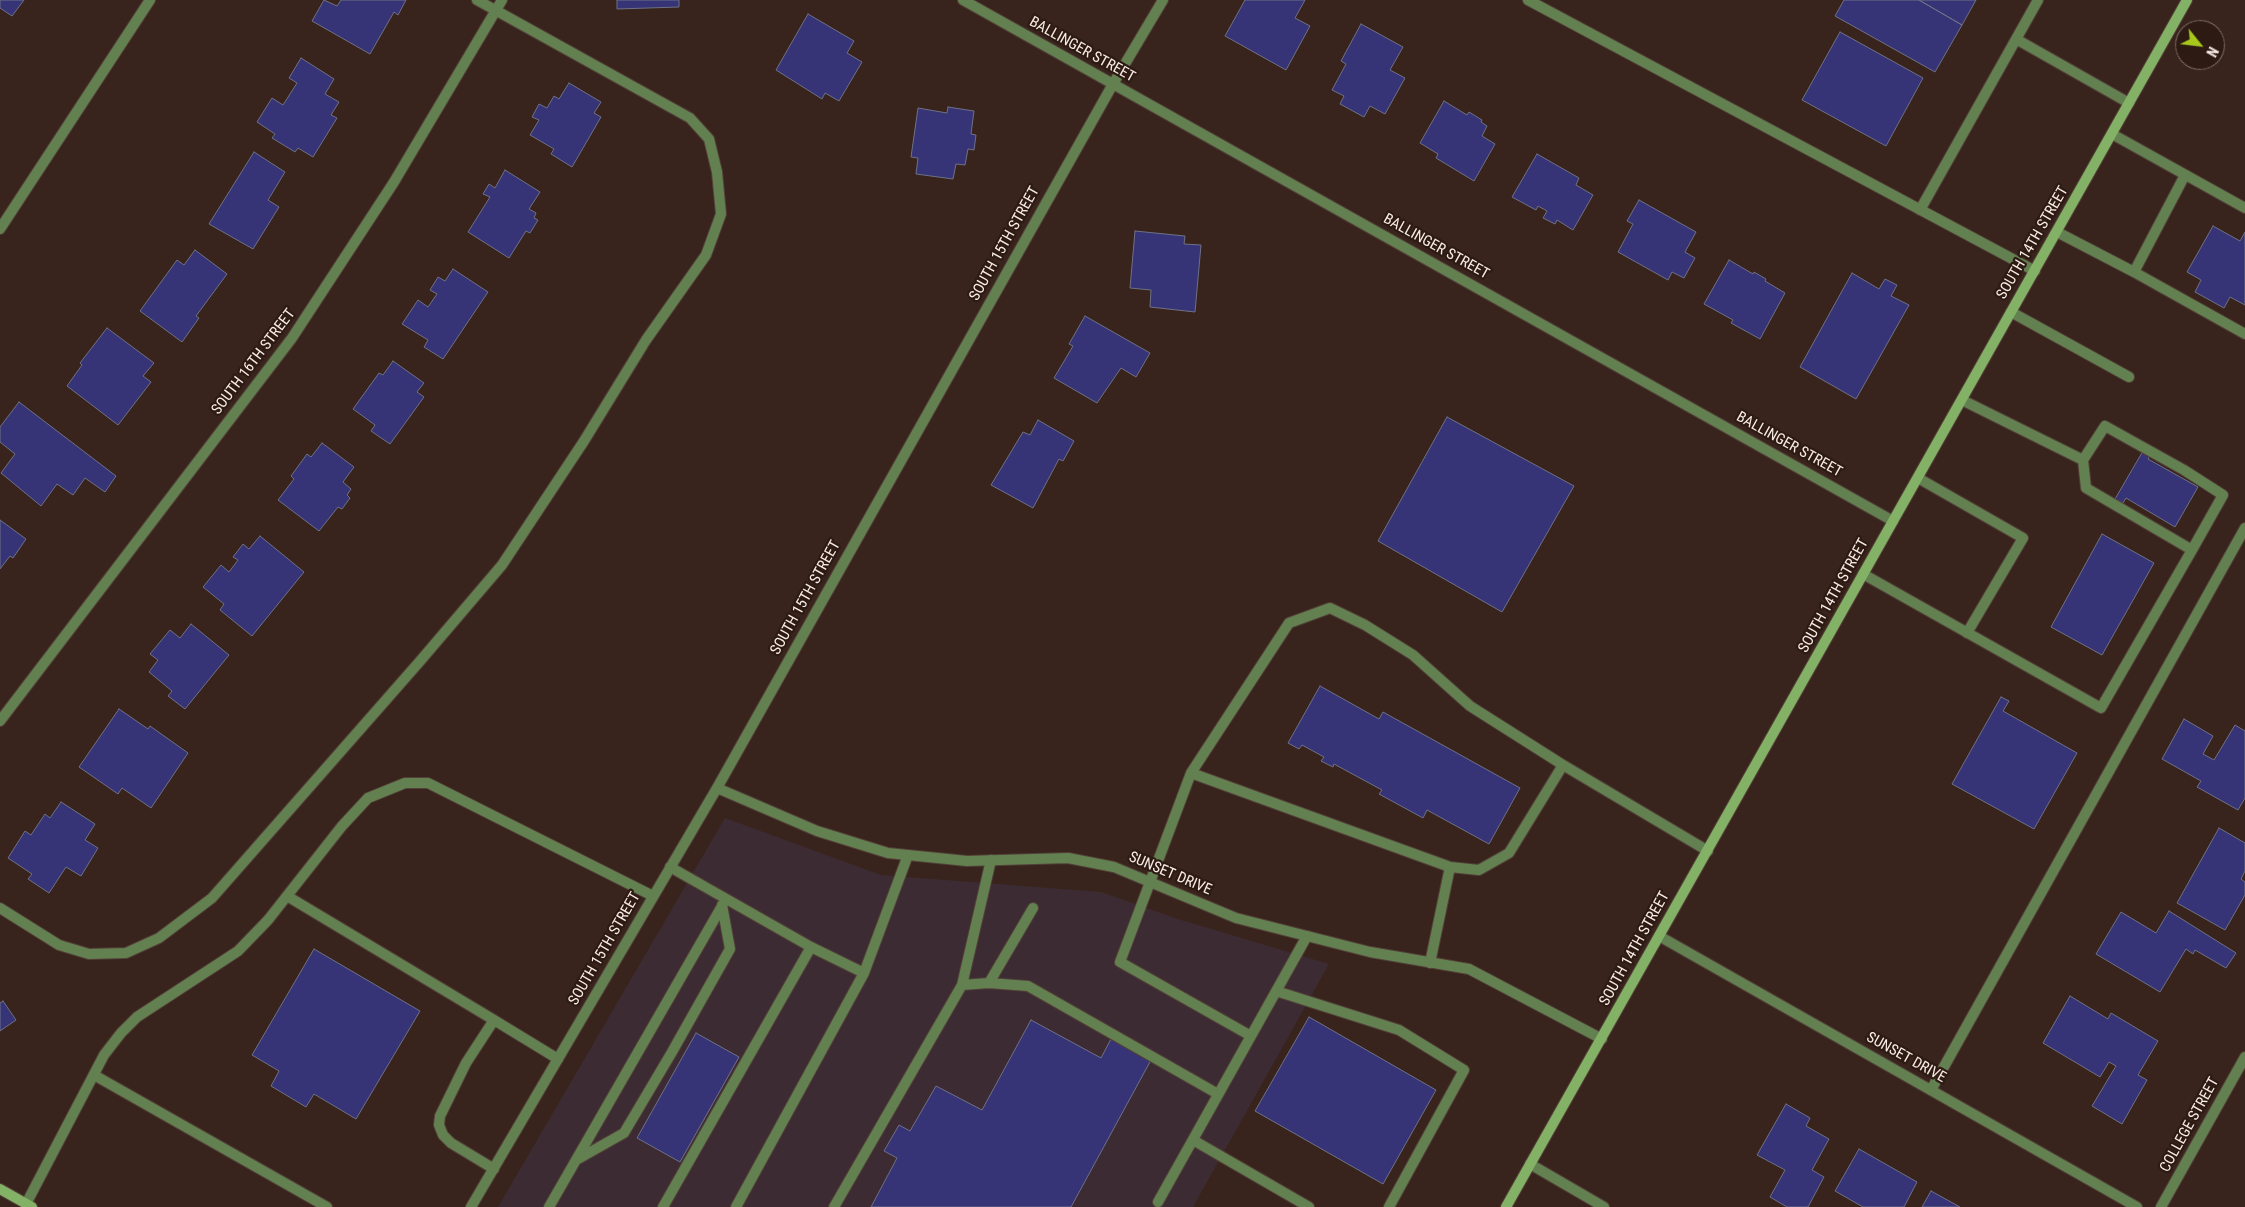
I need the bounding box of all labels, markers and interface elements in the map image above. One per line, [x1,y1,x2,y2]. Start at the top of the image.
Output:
street label: BALLINGER STREET [1026,13,1138,87]
north arrow [2175,20,2225,70]
text: N [2203,44,2221,59]
street label: SOUTH 14TH STREET [1993,183,2073,303]
street label: SOUTH 15TH STREET [966,184,1044,304]
street label: BALLINGER STREET [1380,210,1492,284]
street label: SOUTH 16TH STREET [208,306,300,418]
street label: BALLINGER STREET [1733,408,1845,482]
street label: SOUTH 14TH STREET [1795,536,1873,656]
street label: SOUTH 15TH STREET [767,538,845,658]
street label: SUNSET DRIVE [1126,848,1214,900]
street label: SOUTH 15TH STREET [565,889,645,1009]
street label: SOUTH 14TH STREET [1596,889,1674,1009]
street label: SUNSET DRIVE [1863,1029,1949,1087]
street label: COLLEGE STREET [2157,1075,2223,1175]

